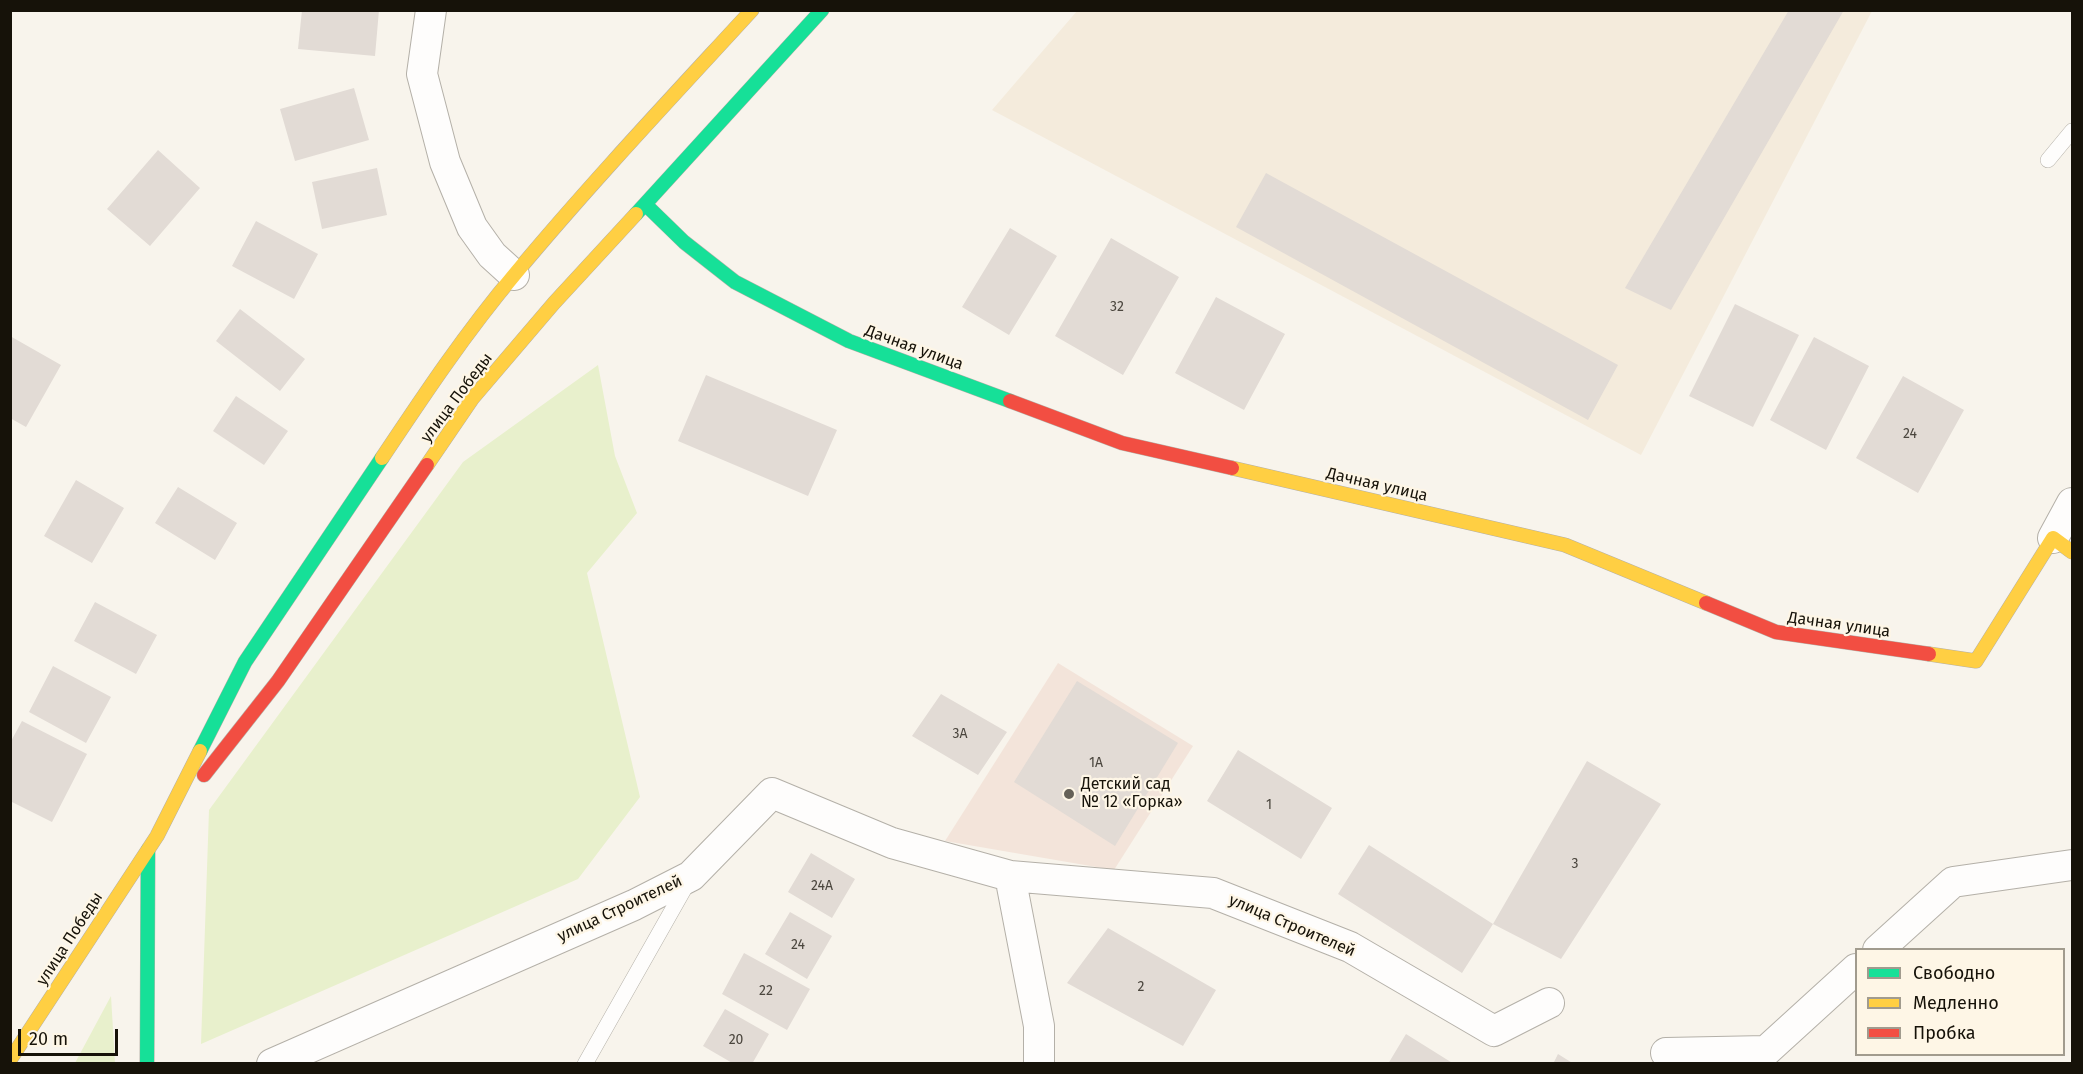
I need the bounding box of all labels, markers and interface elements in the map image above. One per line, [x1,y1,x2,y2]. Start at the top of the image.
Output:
house number: 32 [1110,299,1124,315]
street label: Дачная улица [862,321,966,375]
street label: улица Победы [417,349,497,447]
house number: 24 [1903,426,1917,442]
street label: Дачная улица [1325,464,1429,506]
street label: Дачная улица [1787,608,1891,642]
house number: 3А [952,726,968,742]
house number: 1А [1089,755,1103,771]
place label: Детский сад № 12 «Горка» [1081,775,1183,813]
marker: Детский сад № 12 «Горка» [1062,787,1076,801]
house number: 1 [1266,797,1272,813]
house number: 3 [1572,856,1578,872]
street label: улица Строителей [555,872,685,946]
house number: 24А [811,878,833,894]
street label: улица Победы [33,889,107,989]
street label: улица Строителей [1226,891,1358,961]
house number: 24 [791,937,805,953]
legend [1855,948,2065,1056]
text: Свободно [1913,962,1995,984]
house number: 2 [1138,979,1144,995]
house number: 22 [759,983,773,999]
text: Медленно [1913,992,1999,1014]
scale bar [21,1017,122,1055]
text: Пробка [1913,1022,1976,1044]
text: 20 m [29,1028,68,1050]
house number: 20 [729,1032,743,1048]

